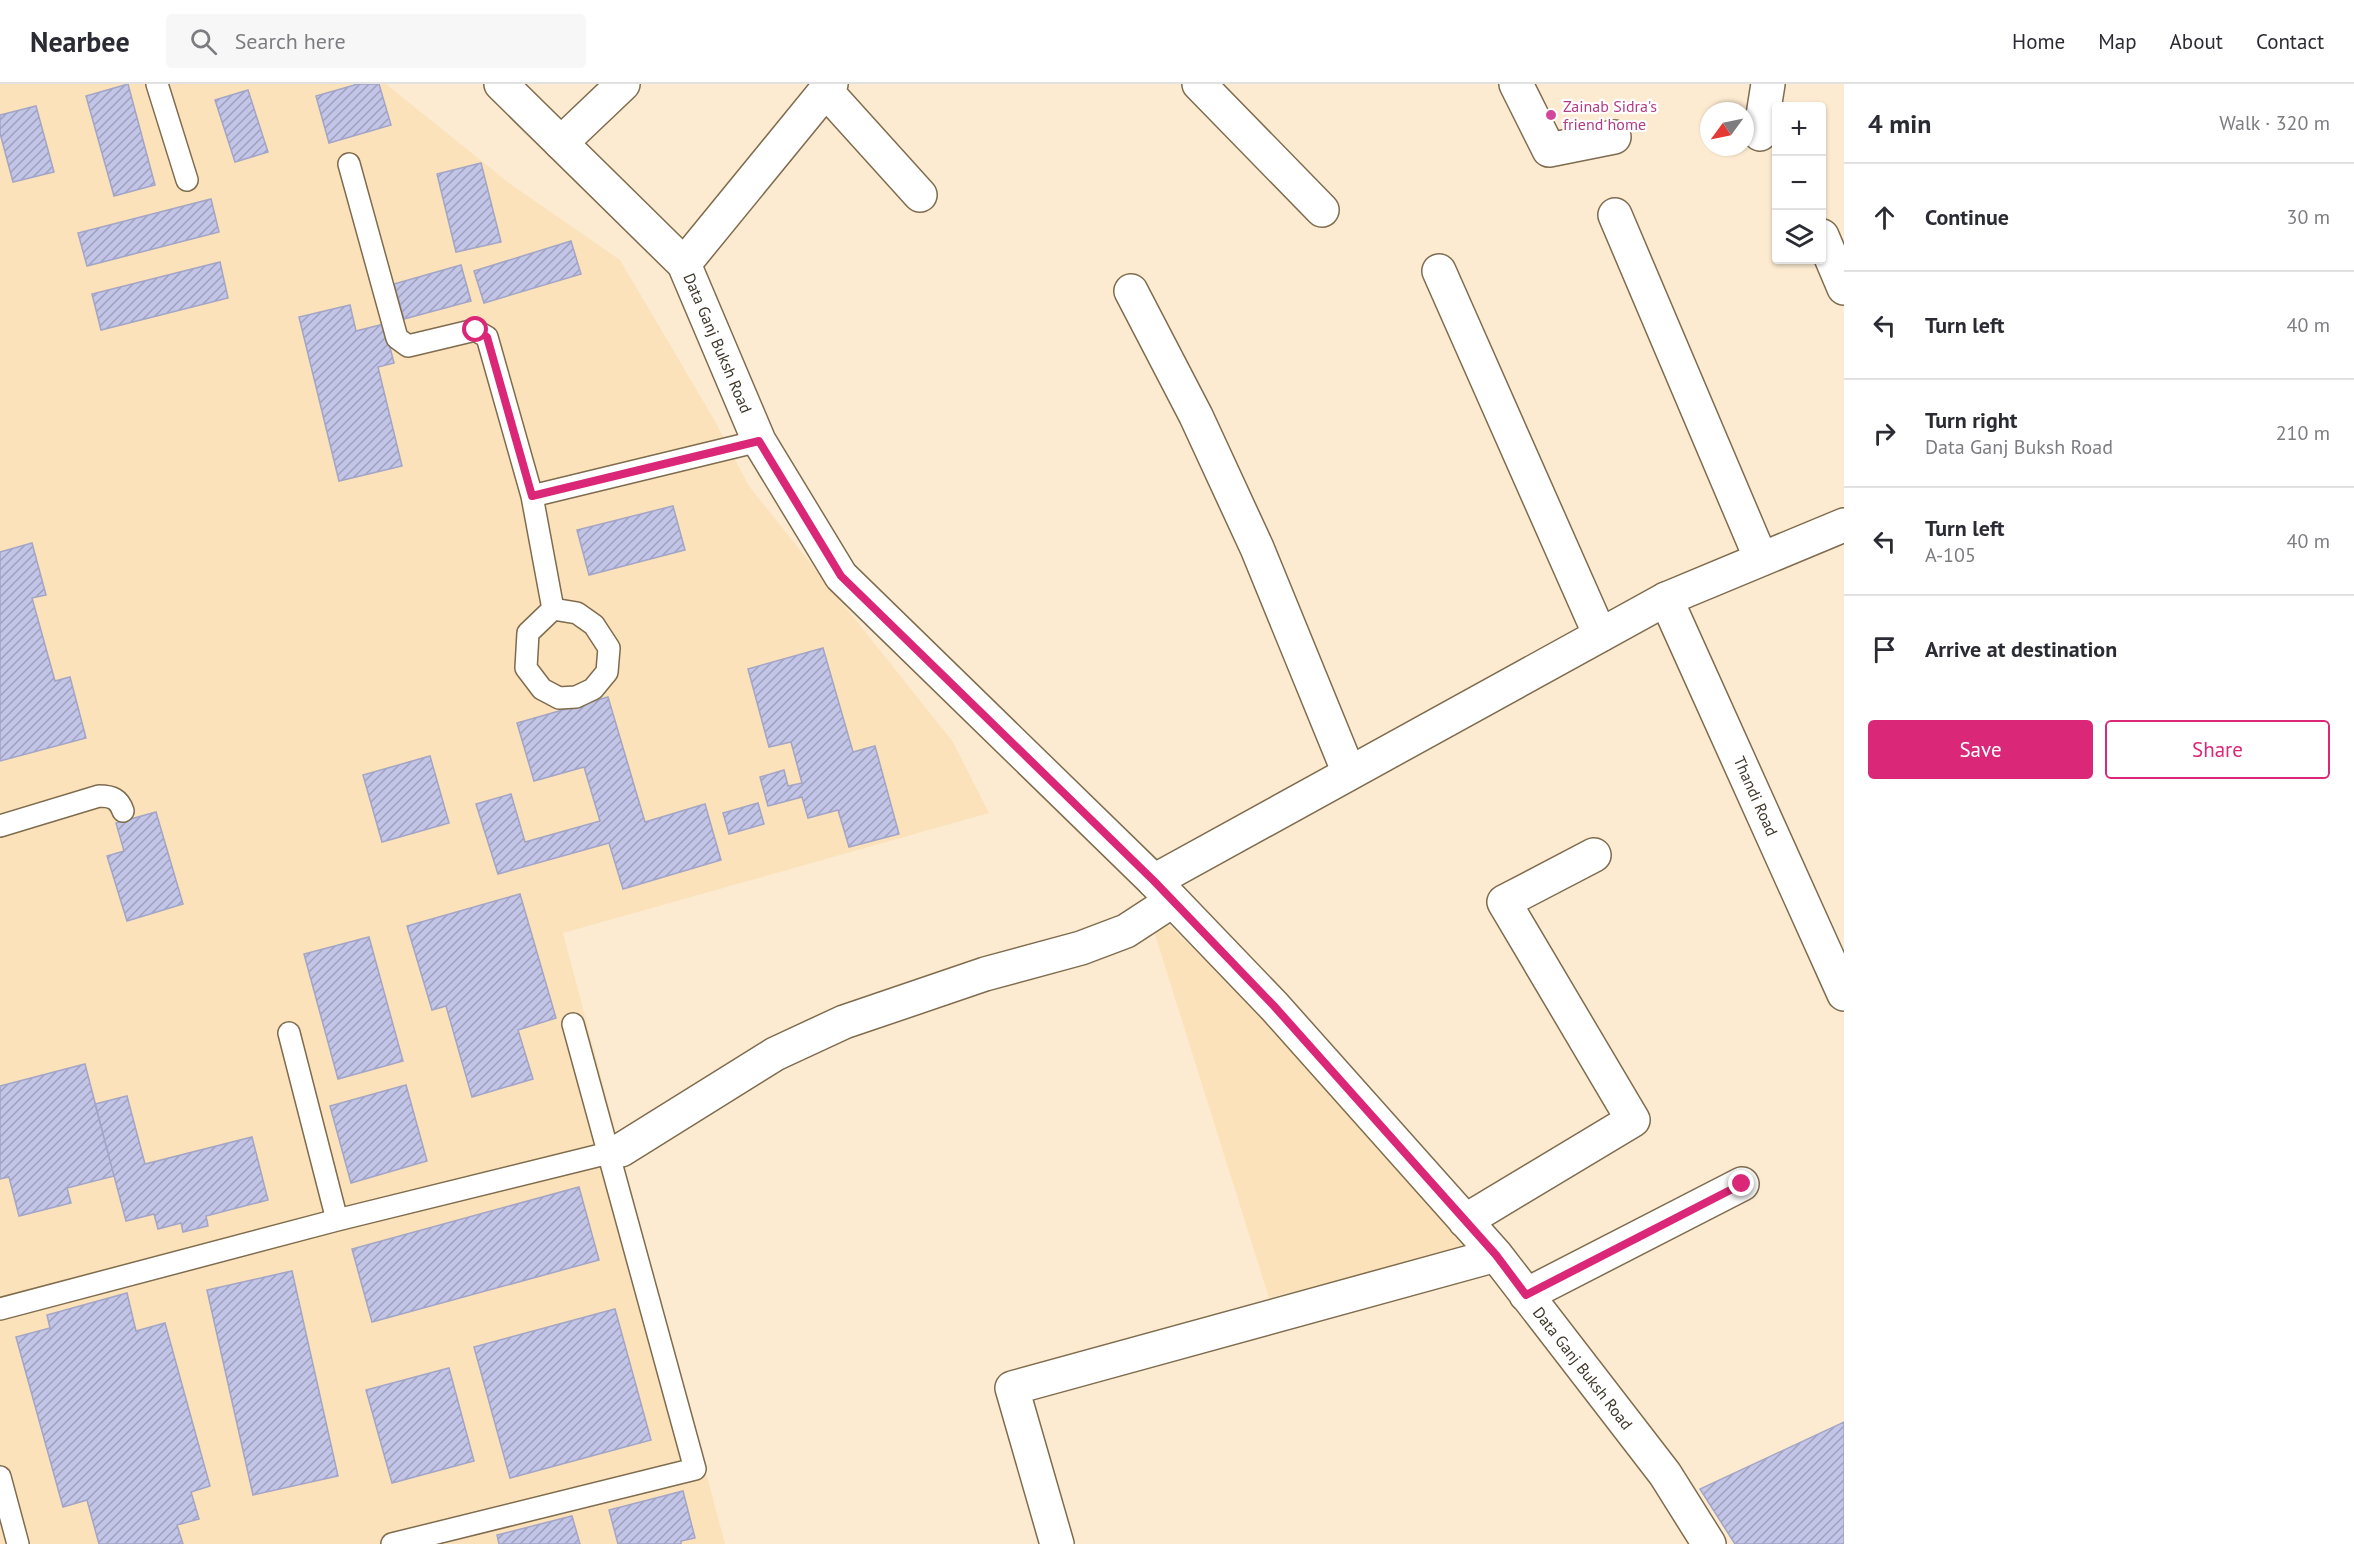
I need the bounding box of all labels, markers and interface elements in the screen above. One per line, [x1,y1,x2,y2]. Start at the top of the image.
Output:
search box [166,14,586,68]
text: Nearbee [30,23,130,60]
icon: search [187,25,220,58]
text: Search here [235,27,346,55]
text: Home [2012,28,2065,55]
text: Map [2098,28,2137,55]
text: About [2170,28,2223,55]
text: Contact [2256,28,2324,55]
place label: Zainab Sidra's friend home [1563,96,1657,134]
north arrow [1700,102,1754,156]
map controls [1772,102,1826,264]
button: + [1772,102,1826,156]
text: 4 min [1868,107,1931,140]
marker: Zainab Sidra's friend home [1544,108,1558,122]
text: Walk · 320 m [2219,110,2330,136]
button: − [1772,156,1826,210]
icon: ahead [1868,201,1901,234]
text: Continue [1925,203,2009,231]
text: 30 m [2287,204,2330,230]
button: layers [1772,210,1826,264]
street label: Data Ganj Buksh Road [679,270,757,416]
icon: left [1868,309,1901,342]
text: Turn left [1925,311,2005,339]
text: 40 m [2287,312,2330,338]
route start [462,316,488,342]
text: Turn right [1925,406,2017,434]
icon: right [1868,417,1901,450]
text: 210 m [2276,420,2330,446]
text: Data Ganj Buksh Road [1925,434,2113,460]
text: Turn left [1925,514,2005,542]
icon: left [1868,525,1901,558]
text: 40 m [2287,528,2330,554]
text: A-105 [1925,542,1976,568]
icon: arrive [1868,633,1901,666]
text: Arrive at destination [1925,635,2117,663]
button: Save [1868,720,2093,779]
button: Share [2105,720,2330,779]
street label: Thandi Road [1730,753,1782,839]
route end [1728,1170,1754,1196]
street label: Data Ganj Buksh Road [1529,1303,1637,1433]

